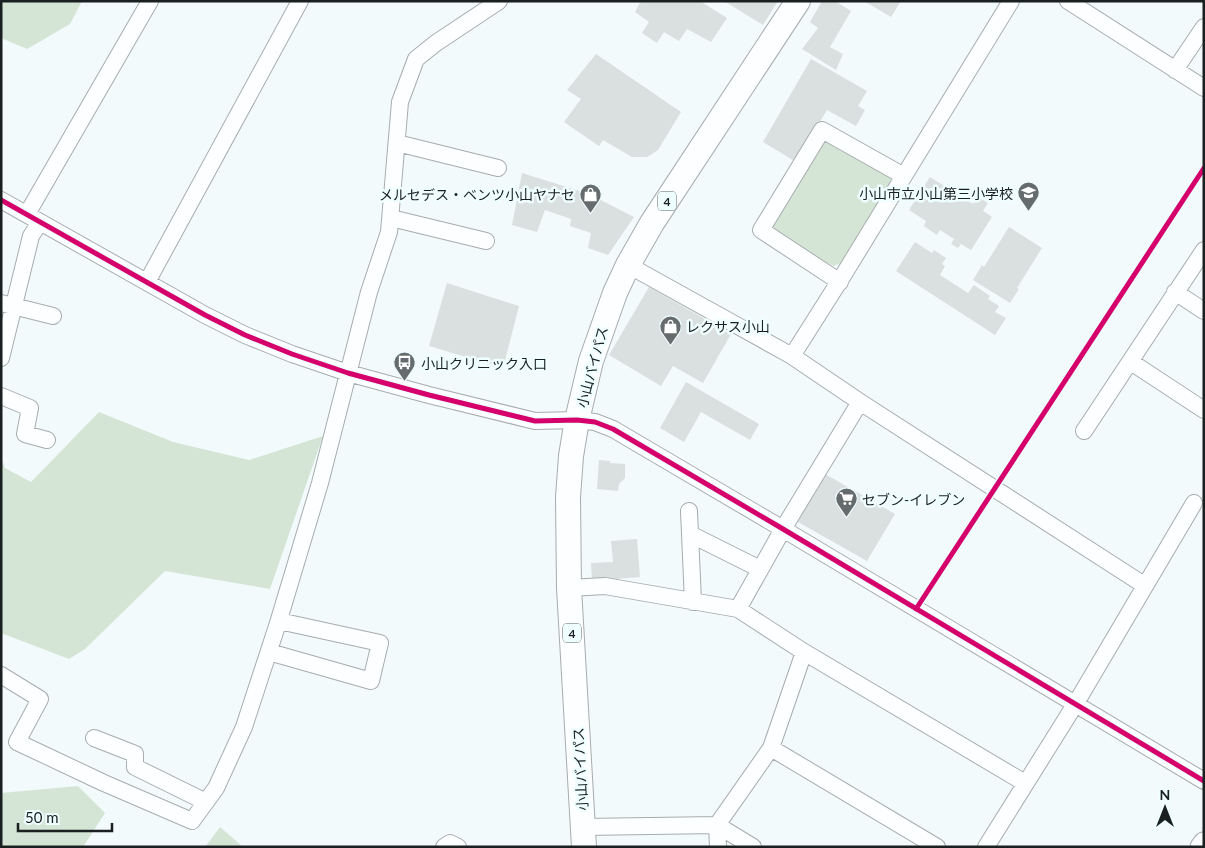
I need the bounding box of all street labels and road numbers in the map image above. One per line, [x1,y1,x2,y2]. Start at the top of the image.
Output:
road number: 4 [658,192,676,210]
street label: 小山バイパス [573,324,611,410]
road number: 4 [563,624,581,642]
street label: 小山バイパス [569,727,591,811]

